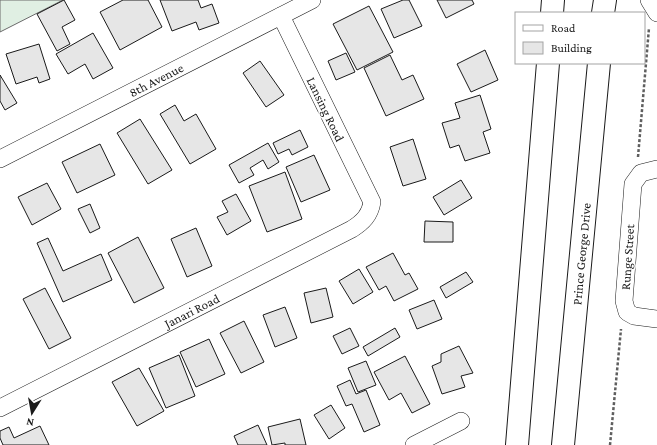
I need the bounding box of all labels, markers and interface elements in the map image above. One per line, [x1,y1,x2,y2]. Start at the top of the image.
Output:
legend [515,12,645,64]
text: Road [551,21,576,35]
text: Building [551,41,592,55]
street label: 8th Avenue [126,60,186,100]
street label: Lansing Road [303,74,348,144]
street label: Prince George Drive [569,202,594,306]
street label: Runge Street [618,223,637,290]
street label: Janari Road [161,291,222,332]
north arrow [12,393,52,433]
text: N [25,416,35,429]

